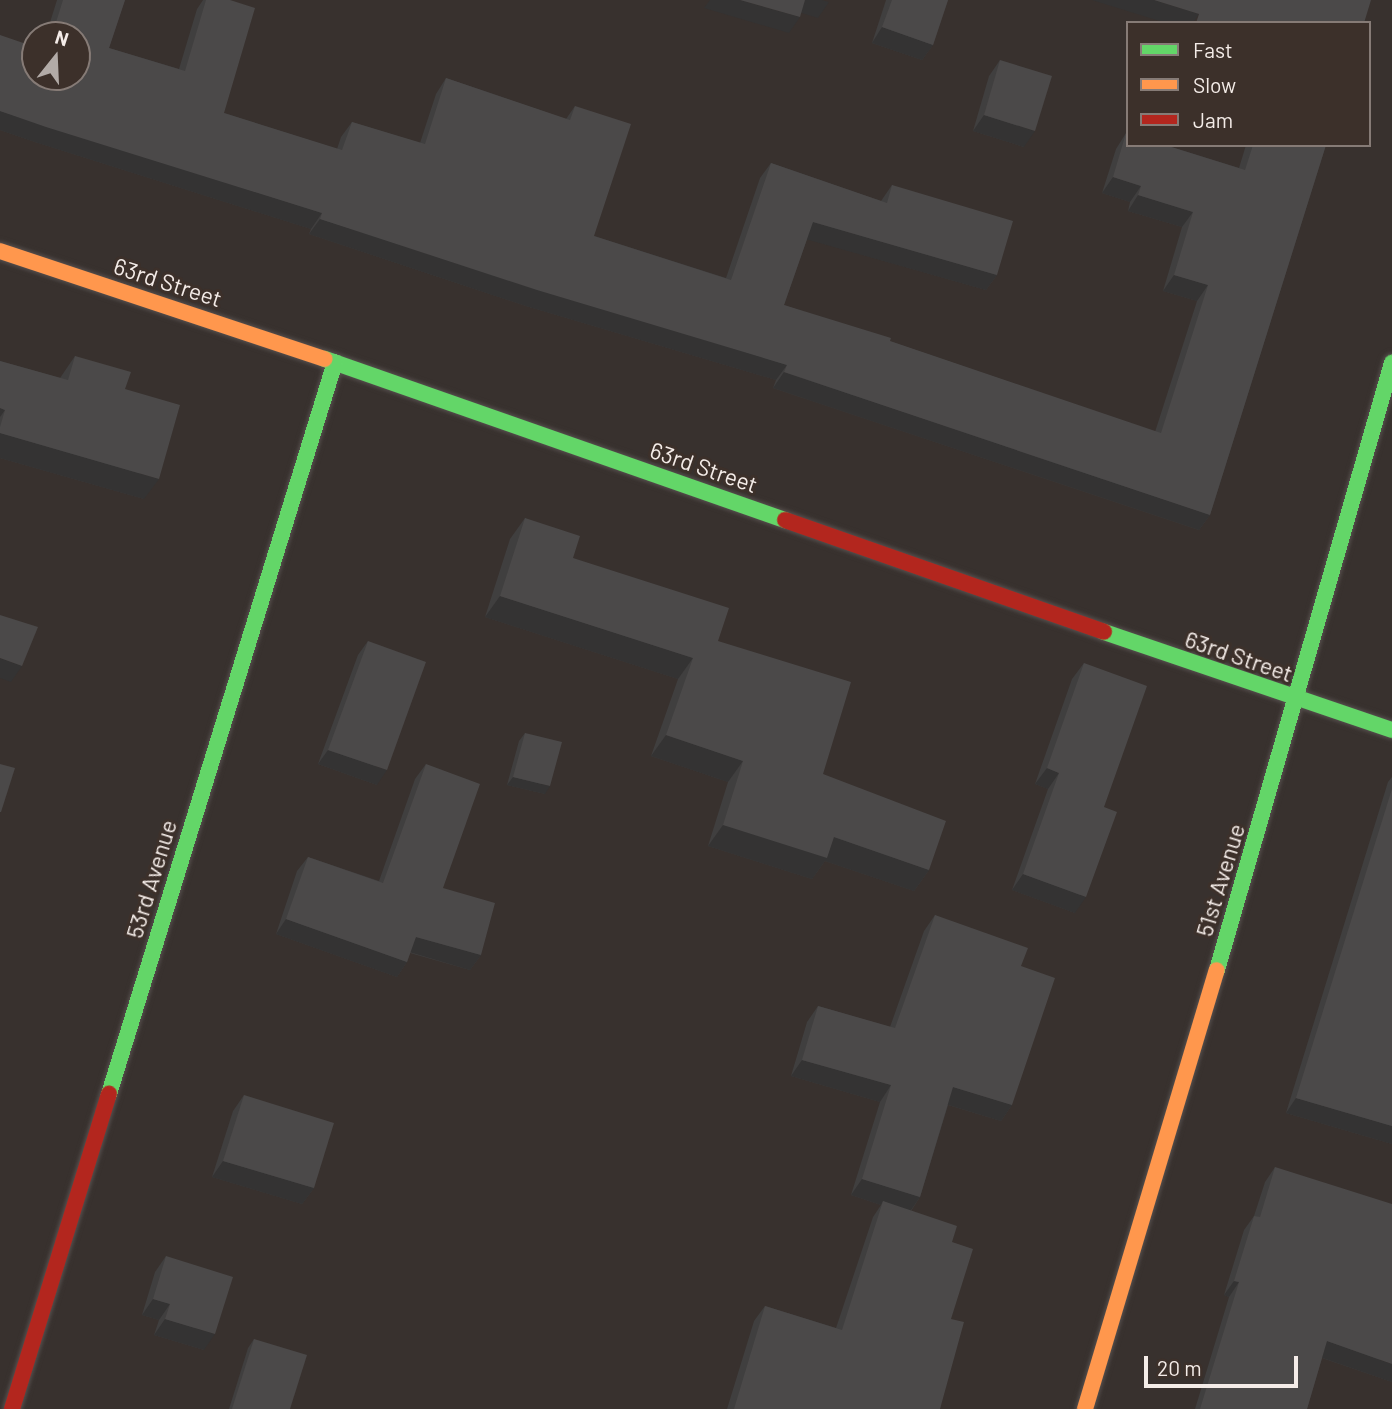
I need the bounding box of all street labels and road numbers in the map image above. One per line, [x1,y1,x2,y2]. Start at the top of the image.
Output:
street label: 63rd Street [111,252,225,312]
street label: 63rd Street [647,436,761,498]
street label: 63rd Street [1182,625,1296,687]
street label: 53rd Avenue [120,817,182,941]
street label: 51st Avenue [1190,820,1250,940]

